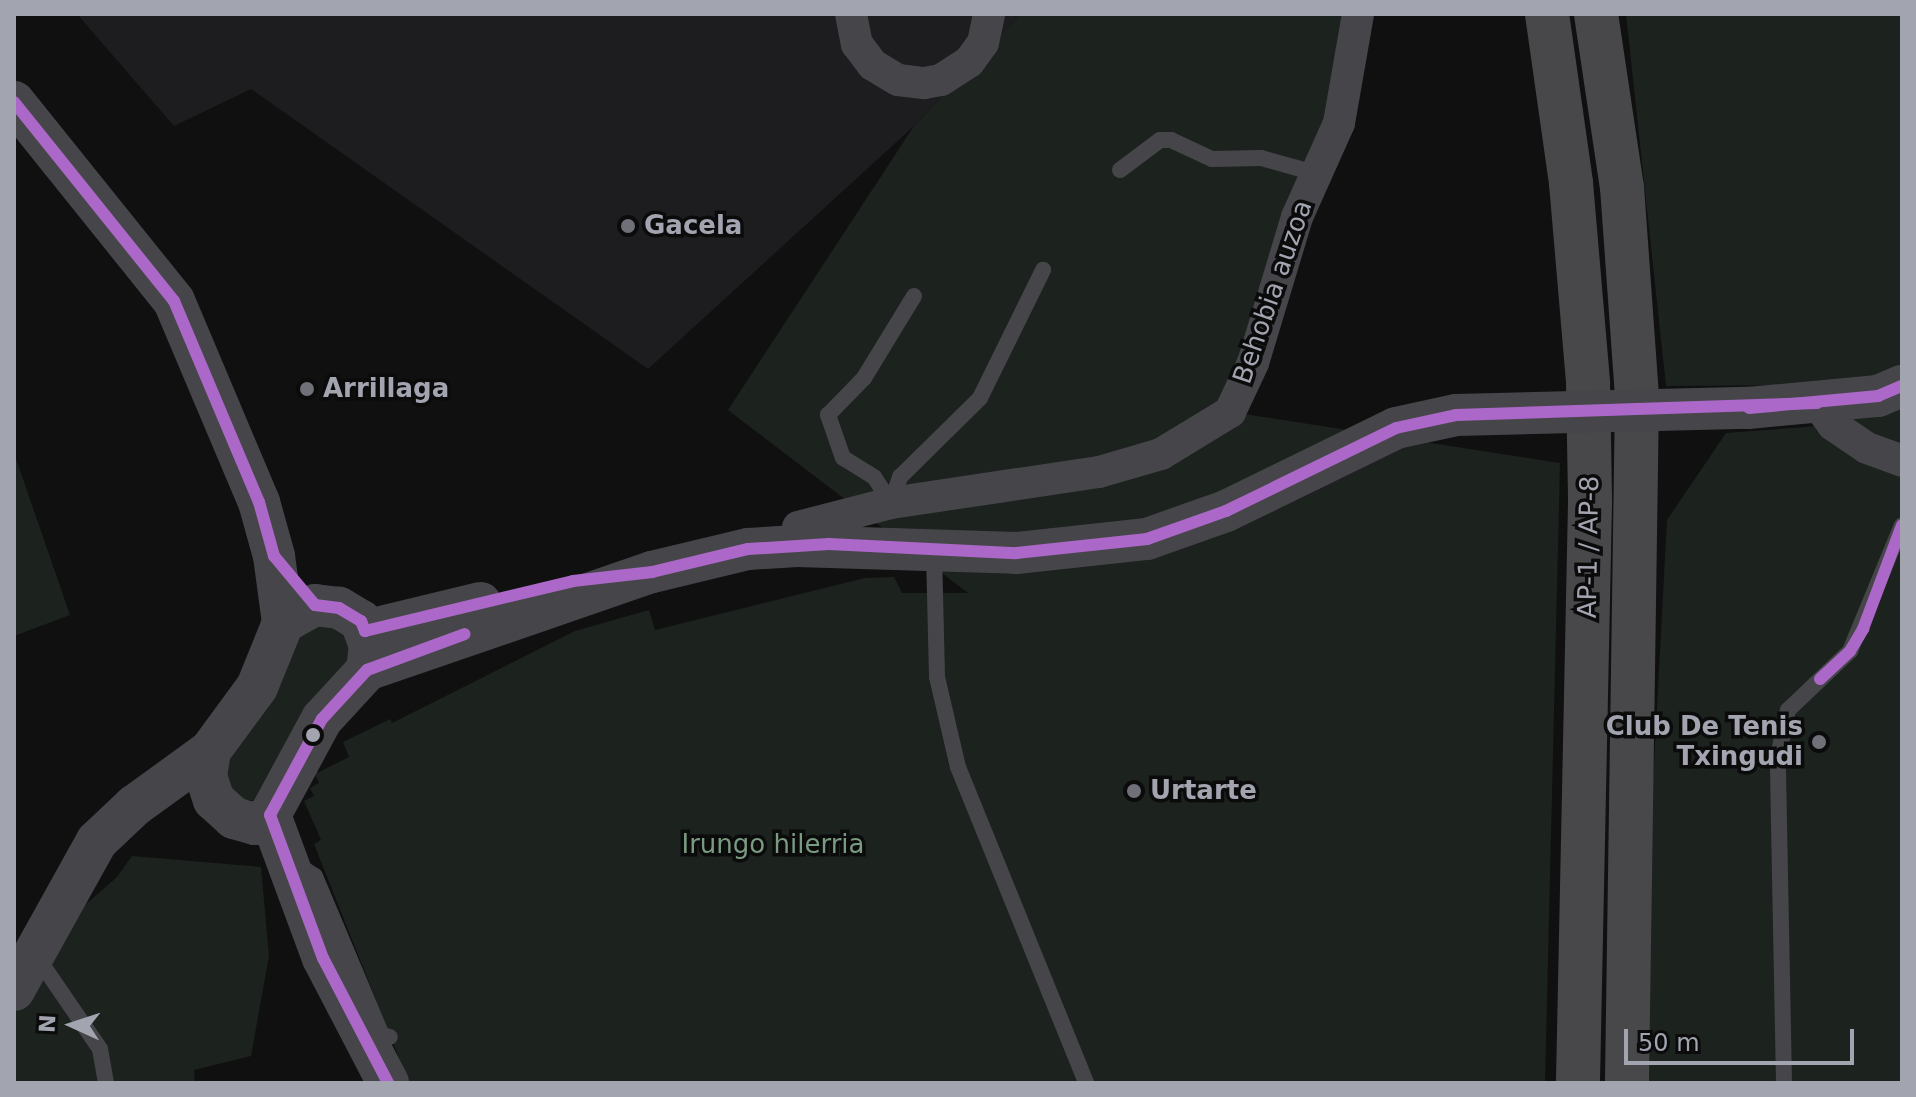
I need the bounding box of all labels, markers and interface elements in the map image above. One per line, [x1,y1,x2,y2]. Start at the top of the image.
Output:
street label: Behobia auzoa [1227,196,1319,388]
place label: Gacela [644,210,742,242]
marker: Gacela [619,217,637,235]
place label: Arrillaga [323,373,449,405]
marker: Arrillaga [298,380,316,398]
street label: AP-1 / AP-8 [1572,475,1606,619]
place label: Club De Tenis Txingudi [1606,711,1803,772]
unlabelled marker [305,727,321,743]
marker: Club De Tenis Txingudi [1810,733,1828,751]
place label: Urtarte [1150,775,1257,807]
marker: Urtarte [1125,782,1143,800]
park label: Irungo hilerria [682,829,864,861]
north arrow [32,985,112,1065]
scale bar [1628,1013,1858,1063]
text: N [35,1014,60,1034]
text: 50 m [1638,1029,1700,1057]

